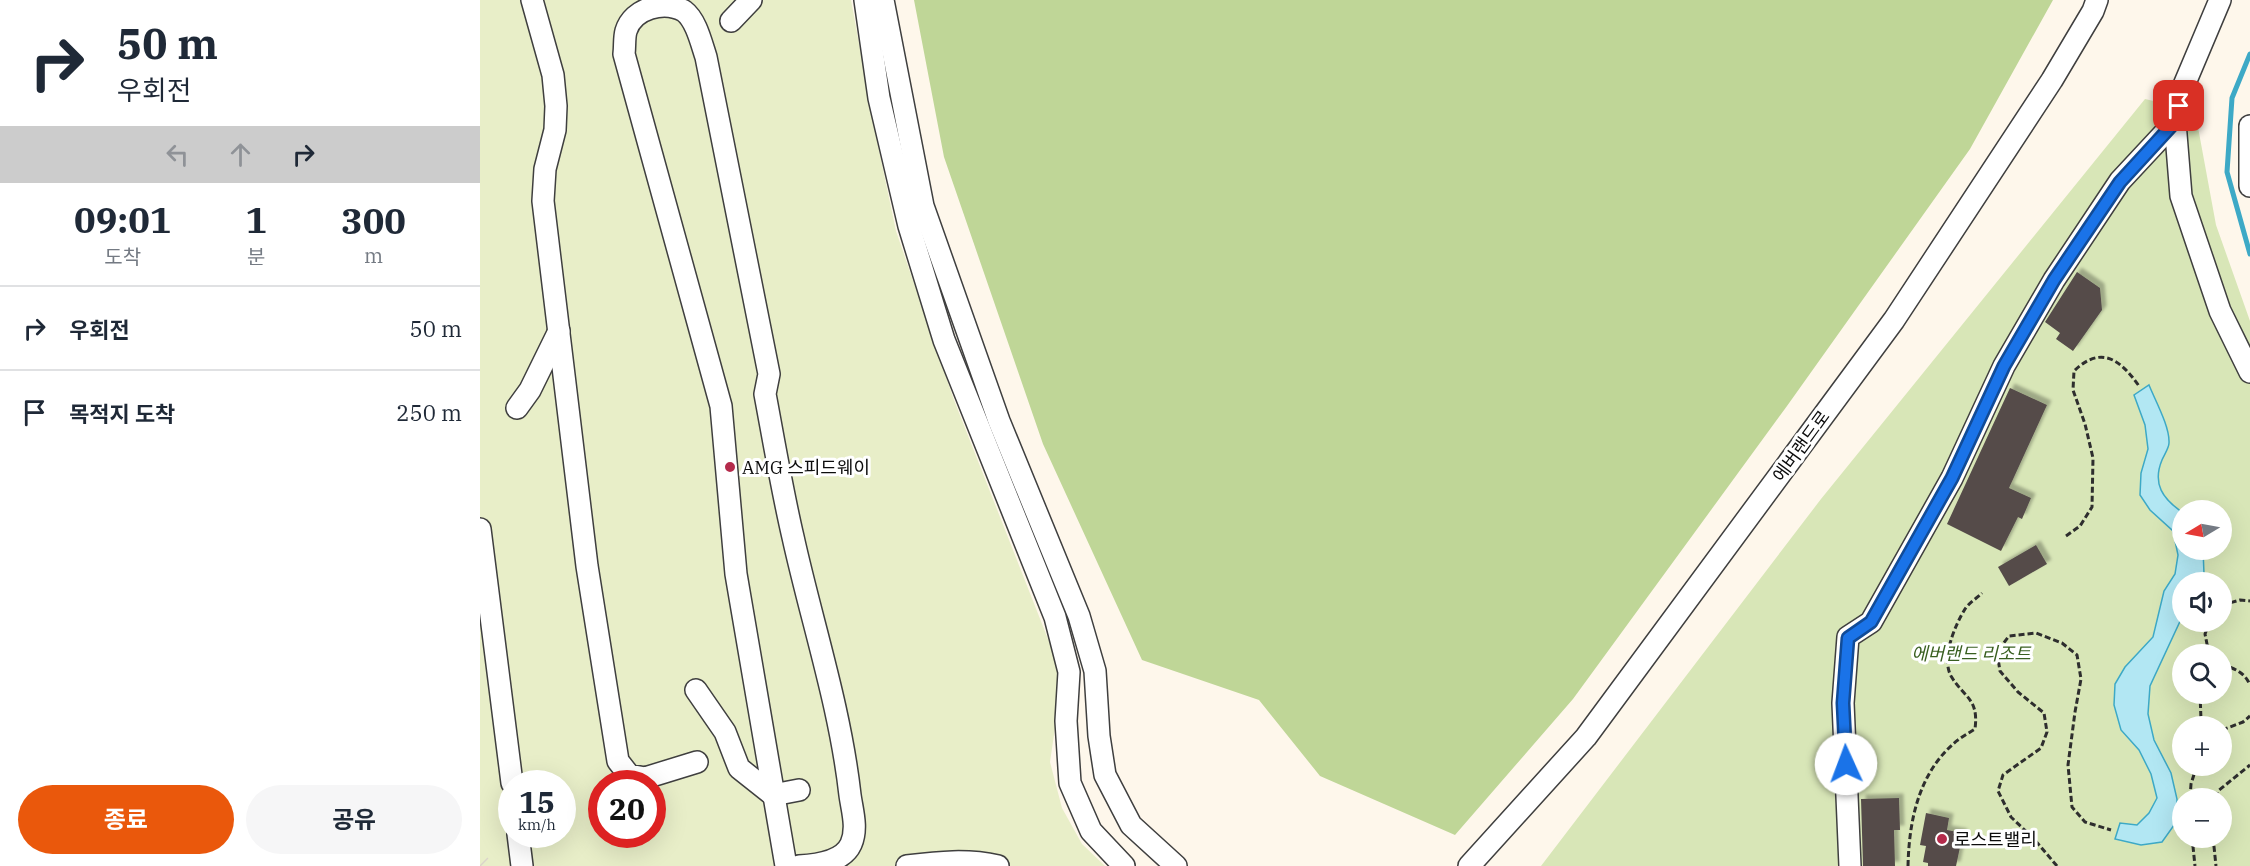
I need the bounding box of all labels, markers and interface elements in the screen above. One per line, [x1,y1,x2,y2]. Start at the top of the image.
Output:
text: 50 m [117,16,218,71]
icon: right [18,24,96,102]
text: 우회전 [117,72,192,107]
pin [2153,80,2204,131]
icon: arrive [2162,89,2195,122]
icon: left [161,138,194,171]
icon: ahead [224,138,257,171]
icon: right [287,138,320,171]
text: 09:01 [74,196,171,243]
text: 1 [245,196,267,243]
text: 300 [341,197,406,244]
text: m [364,242,383,269]
text: 도착 [104,243,141,270]
text: 분 [247,243,265,270]
icon: right [18,312,51,345]
text: 50 m [410,314,462,343]
text: 우회전 [69,315,130,344]
icon: arrive [18,396,51,429]
text: 250 m [396,398,462,427]
text: 목적지 도착 [69,399,175,428]
street label: 에버랜드로 [1767,406,1835,486]
place label: AMG 스피드웨이 [742,456,870,479]
marker: AMG 스피드웨이 [723,460,737,474]
north arrow [2172,500,2232,560]
map controls [2172,500,2232,848]
button: sound [2172,572,2232,632]
park label: 에버랜드 리조트 [1911,642,2032,665]
button: search [2172,644,2232,704]
button: + [2172,716,2232,776]
position arrow [1814,732,1878,796]
speed limit sign: 20 [588,770,666,848]
text: 15 [519,782,555,821]
button: 종료 [18,785,234,854]
button: 공유 [246,785,462,854]
button: − [2172,788,2232,848]
text: km/h [518,815,556,834]
place label: 로스트밸리 [1954,828,2037,851]
marker: 로스트밸리 [1935,832,1949,846]

